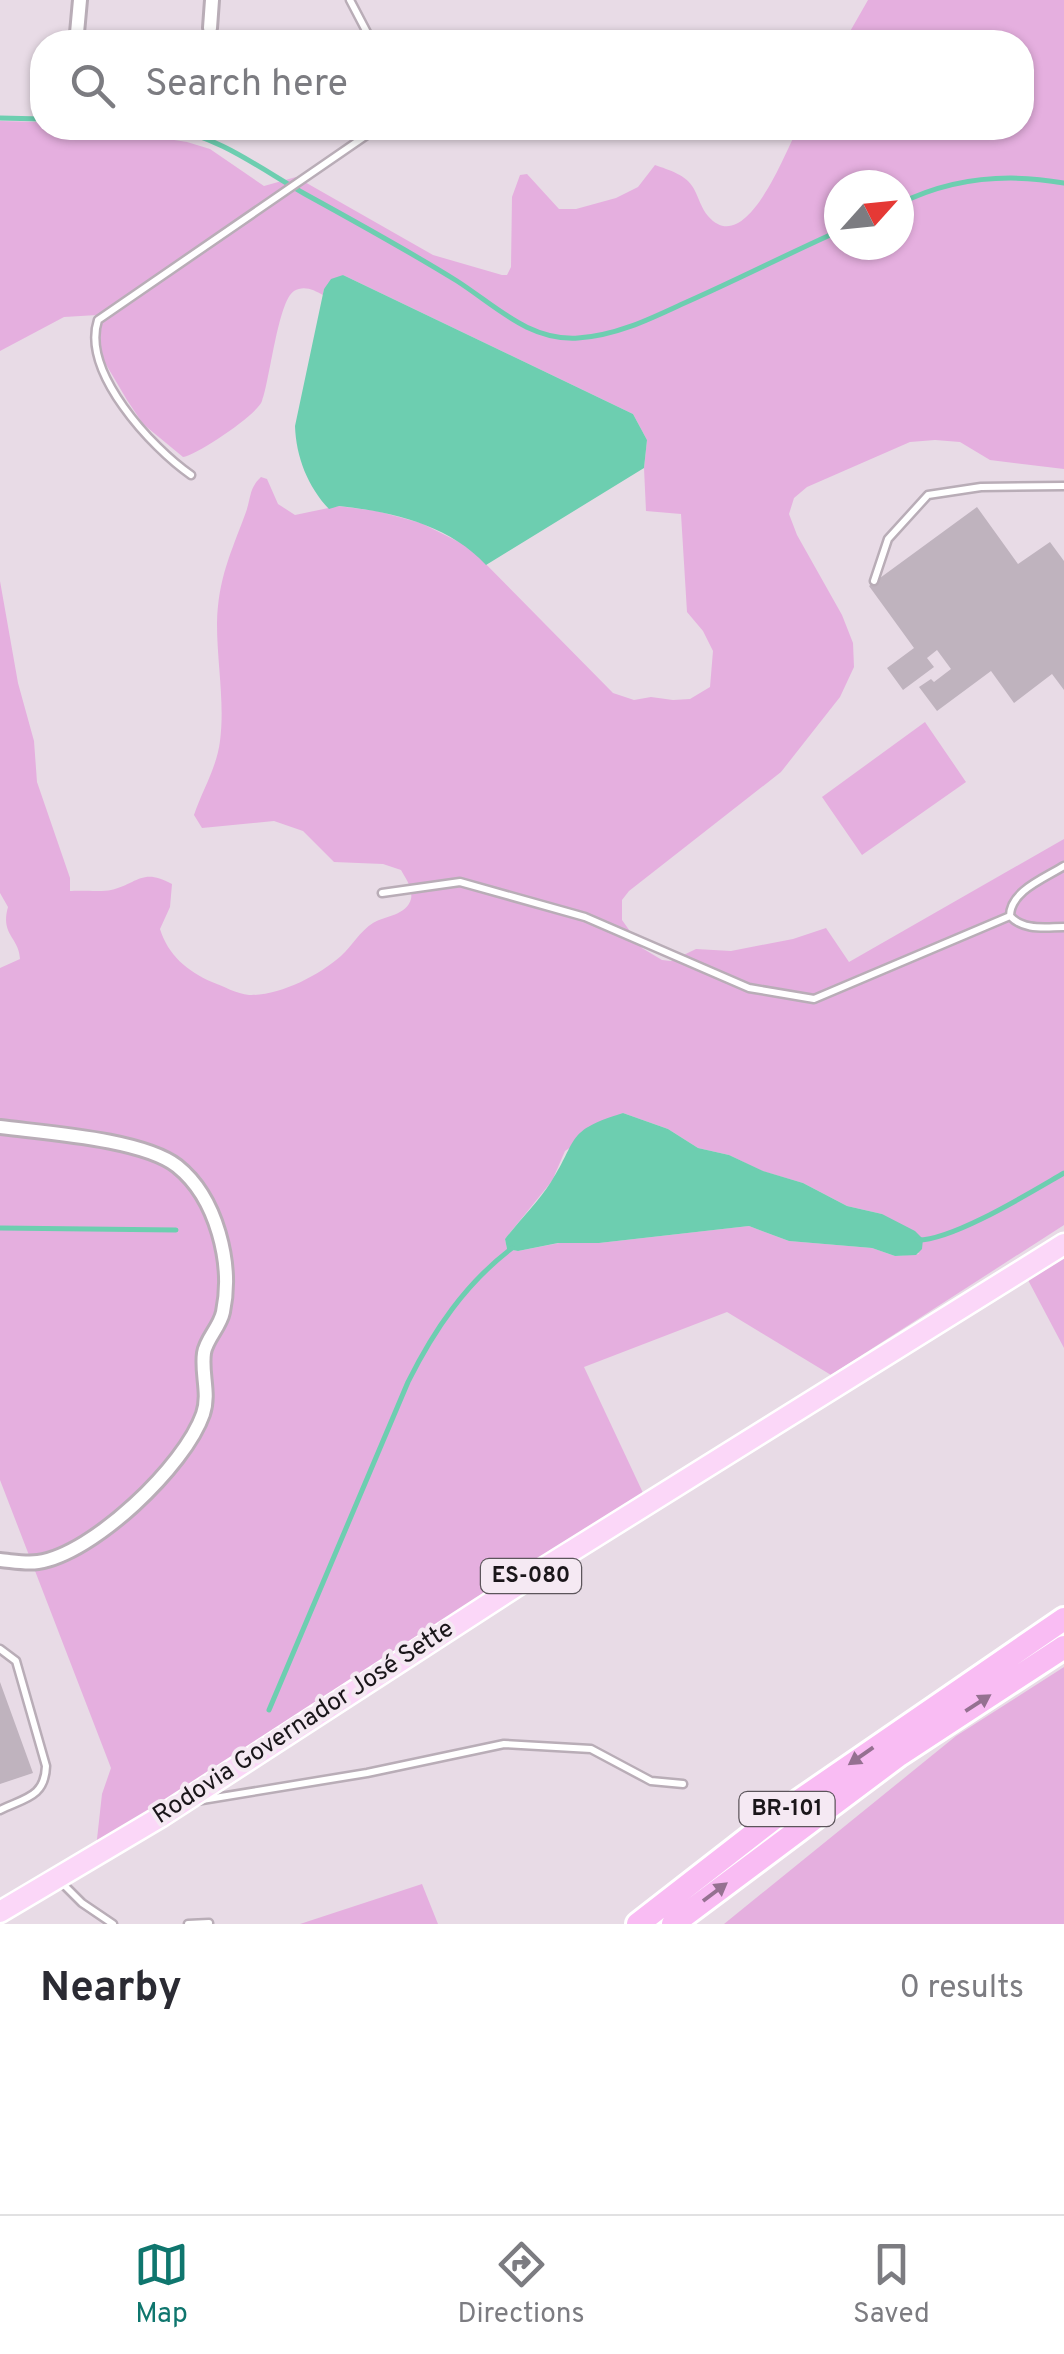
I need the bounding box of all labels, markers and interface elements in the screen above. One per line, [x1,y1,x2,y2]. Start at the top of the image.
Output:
search box [30,30,1034,140]
icon: search [65,58,120,113]
text: Search here [145,61,348,110]
north arrow [824,170,914,260]
road number: ES-080 [481,1559,581,1593]
street label: Rodovia Governador José Sette [148,1614,460,1832]
one-way arrow [965,1694,992,1713]
one-way arrow [848,1746,874,1765]
road number: BR-101 [740,1792,834,1826]
one-way arrow [701,1882,727,1903]
text: Nearby [40,1963,182,2016]
text: 0 results [899,1969,1024,2009]
tab: Map [134,2237,189,2333]
tab: Directions [457,2237,585,2333]
tab: Saved [853,2237,930,2333]

